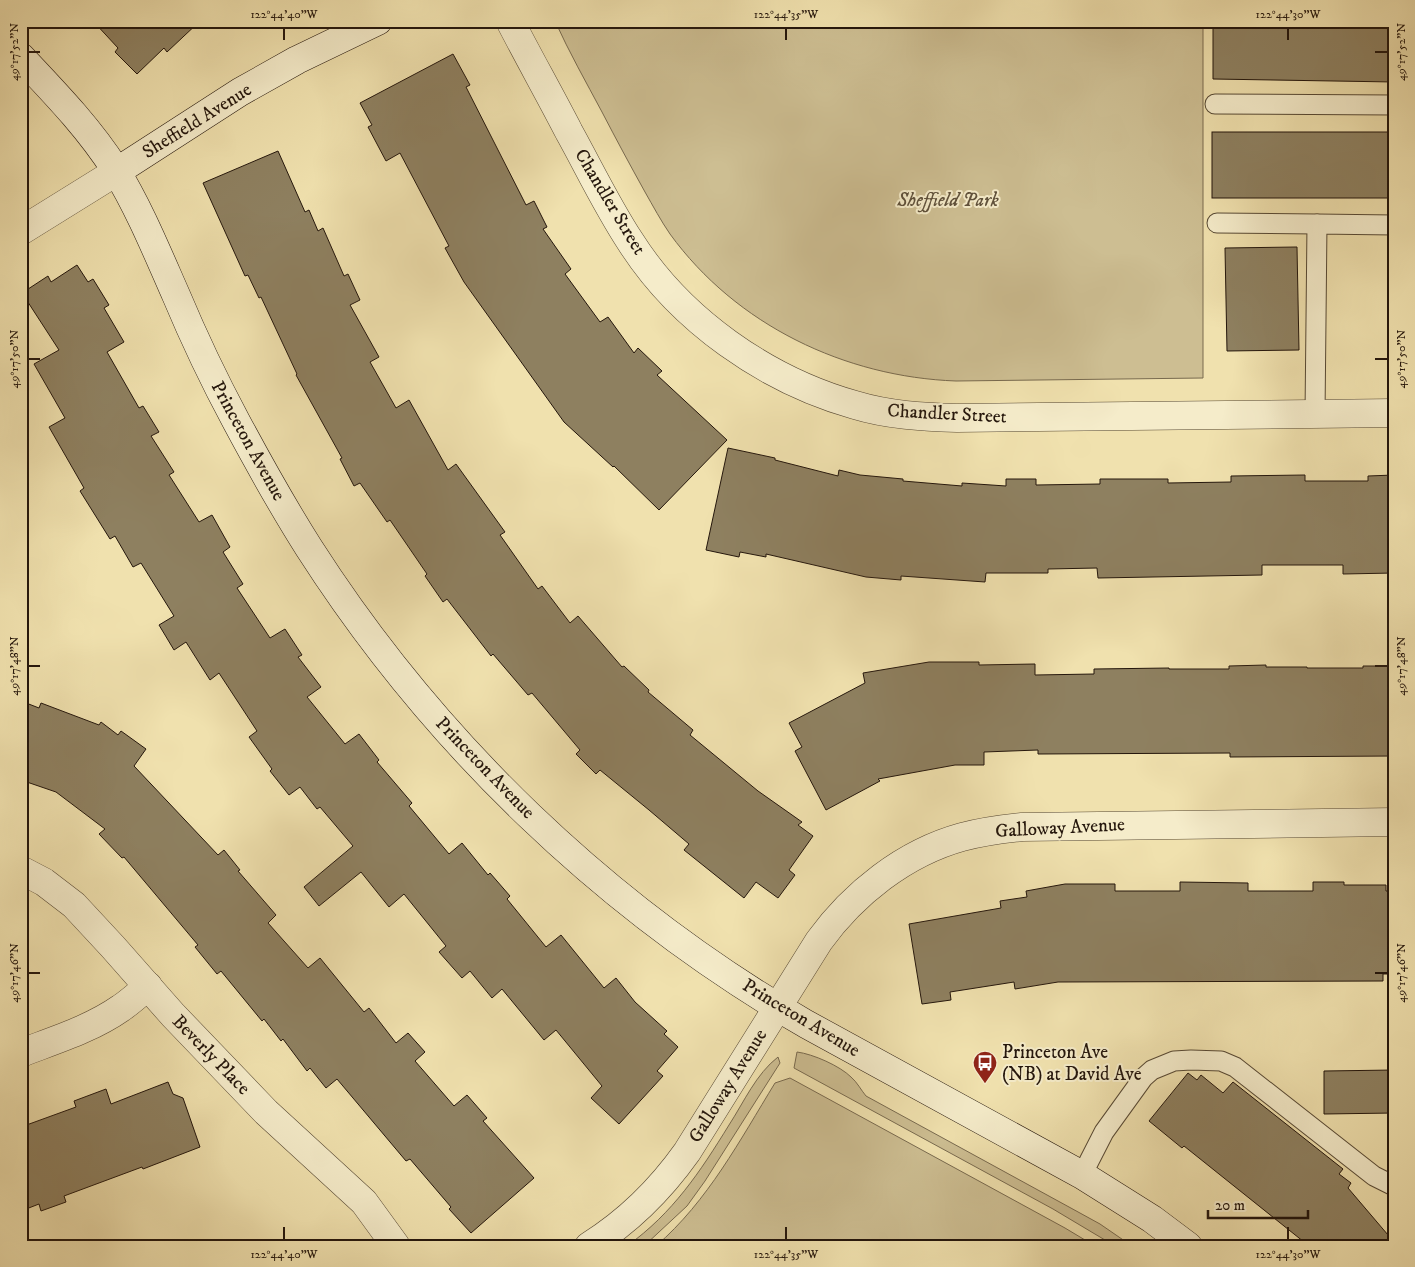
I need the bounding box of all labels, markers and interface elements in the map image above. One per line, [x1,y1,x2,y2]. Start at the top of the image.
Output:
text: 122°44'40"W [250,7,319,22]
text: 122°44'35"W [754,7,819,22]
text: 122°44'30"W [1256,7,1321,22]
text: 49°17'52"N [7,23,22,81]
text: 49°17'52"N [1394,23,1409,81]
street label: Sheffield Avenue [138,78,256,164]
street label: Chandler Street [569,145,651,259]
park label: Sheffield Park [896,189,999,213]
text: 49°17'50"N [7,329,22,388]
text: 49°17'50"N [1394,329,1409,388]
street label: Princeton Avenue [206,377,290,505]
street label: Chandler Street [887,399,1007,429]
text: 49°17'48"N [7,636,22,696]
text: 49°17'48"N [1394,636,1409,696]
street label: Princeton Avenue [431,712,540,824]
street label: Galloway Avenue [995,813,1126,843]
text: 49°17'46"N [7,943,22,1003]
text: 49°17'46"N [1394,943,1409,1003]
street label: Princeton Avenue [738,974,864,1062]
street label: Beverly Place [167,1010,255,1100]
street label: Galloway Avenue [684,1025,772,1147]
place label: Princeton Ave (NB) at David Ave [1002,1041,1142,1086]
bus stop icon: Princeton Ave (NB) at David Ave [972,1050,998,1084]
scale bar [1208,1187,1308,1219]
text: 20 m [1215,1196,1245,1215]
text: 122°44'40"W [250,1247,319,1262]
text: 122°44'35"W [754,1247,819,1262]
text: 122°44'30"W [1256,1247,1321,1262]

